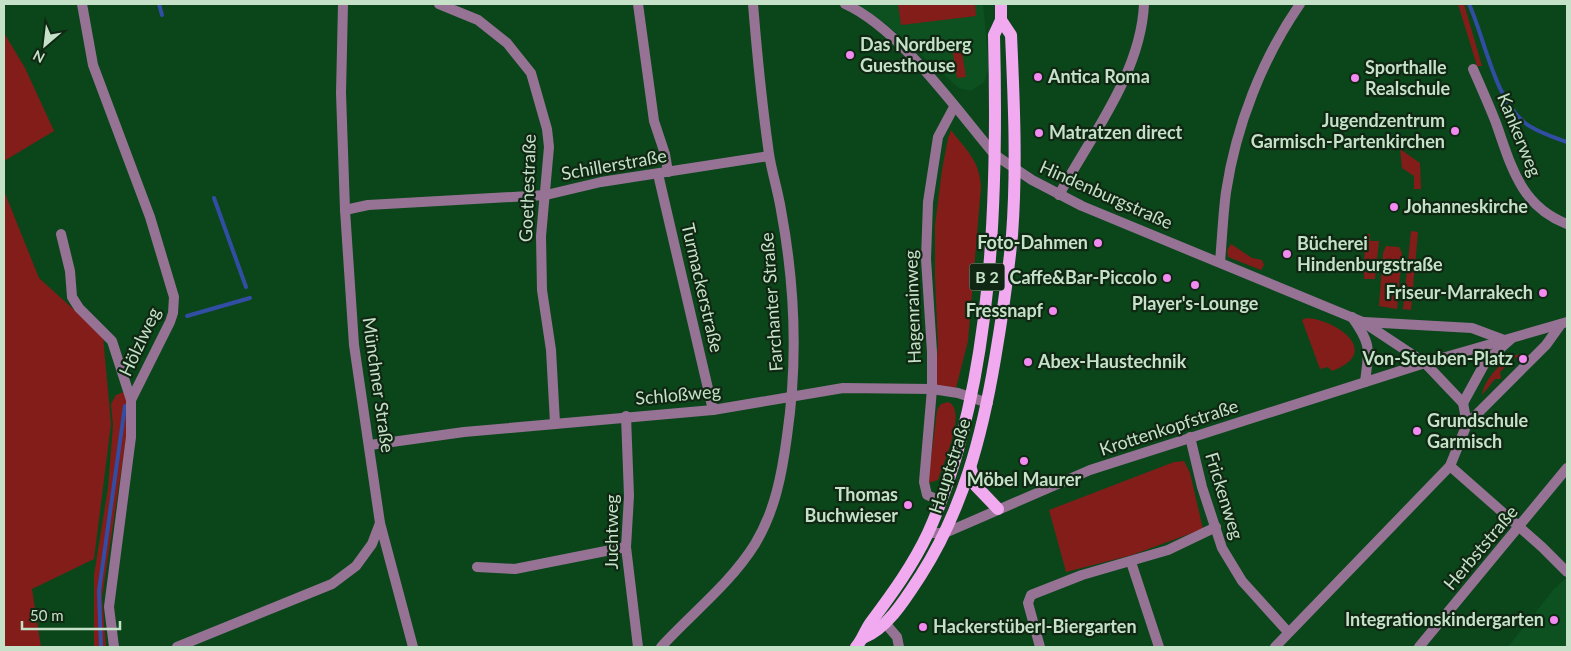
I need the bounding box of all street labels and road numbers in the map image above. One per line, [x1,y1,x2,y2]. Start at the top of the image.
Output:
street label: Kankerweg [1493,90,1547,180]
street label: Goethestraße [514,133,540,242]
street label: Schillerstraße [559,144,668,184]
street label: Hindenburgstraße [1037,155,1176,233]
street label: Turmackerstraße [677,221,729,354]
street label: Farchanter Straße [755,232,787,372]
street label: Hagenrainweg [899,250,925,364]
road number: B 2 [970,264,1004,290]
street label: Hölzlweg [114,304,165,379]
street label: Münchner Straße [359,316,399,454]
street label: Schloßweg [634,379,722,409]
street label: Krottenkopfstraße [1097,394,1241,460]
street label: Hauptstraße [923,415,975,516]
street label: Frickenweg [1201,450,1249,542]
street label: Juchtweg [600,494,622,570]
street label: Herbststraße [1439,501,1522,594]

